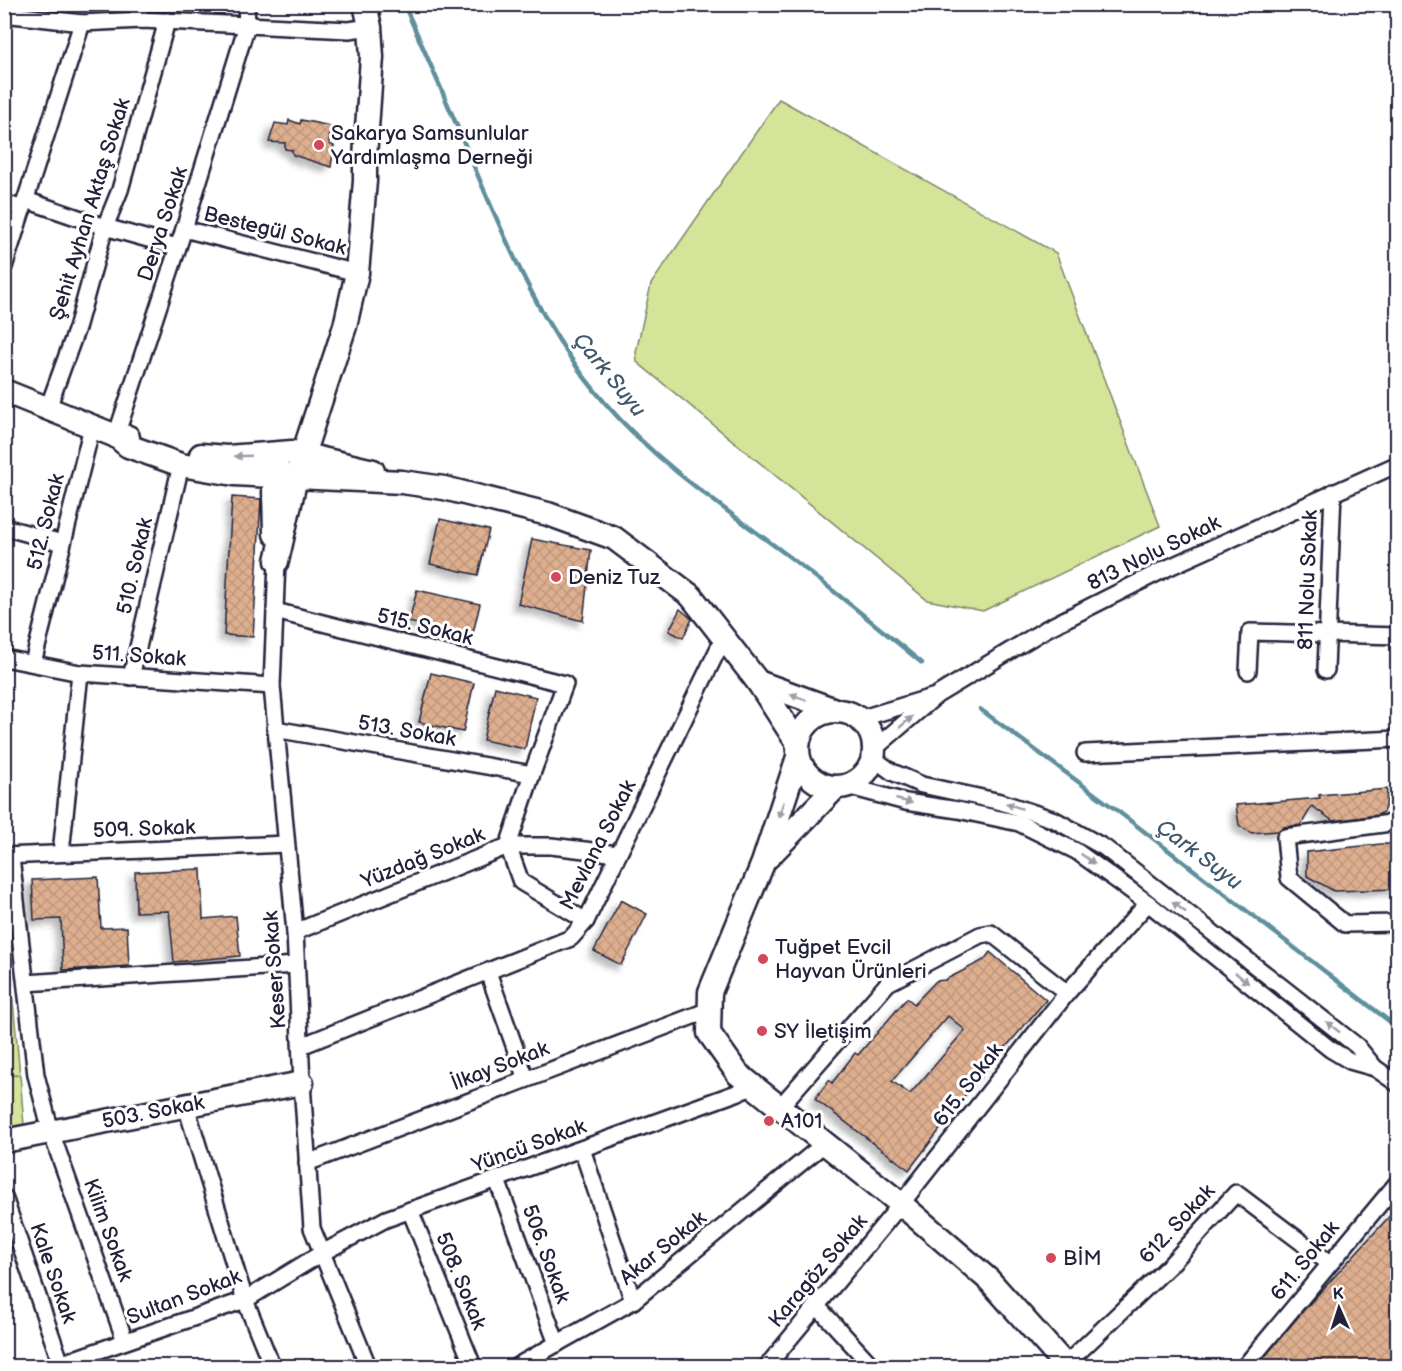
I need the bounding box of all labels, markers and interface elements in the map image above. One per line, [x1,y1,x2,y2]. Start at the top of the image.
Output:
street label: Şehit Ayhan Aktaş Sokak [44,94,136,323]
place label: Sakarya Samsunlular Yardımlaşma Derneği [330,121,533,170]
marker: Sakarya Samsunlular Yardımlaşma Derneği [312,138,326,152]
street label: Derya Sokak [133,163,193,284]
street label: Bestegül Sokak [201,201,350,261]
water label: Çark Suyu [567,327,651,423]
one-way arrow [234,452,253,461]
street label: 512. Sokak [22,470,70,573]
street label: 811 Nolu Sokak [1293,509,1323,651]
street label: 813 Nolu Sokak [1083,510,1225,596]
street label: 510. Sokak [112,514,158,617]
place label: Deniz Tuz [568,565,661,590]
marker: Deniz Tuz [549,570,563,584]
street label: 515. Sokak [374,603,476,651]
street label: 511. Sokak [91,640,188,672]
one-way arrow [788,692,806,702]
street label: 513. Sokak [356,710,459,752]
one-way arrow [898,716,913,729]
street label: Mevlana Sokak [554,775,642,914]
one-way arrow [894,797,913,806]
one-way arrow [775,801,785,819]
one-way arrow [1005,801,1023,811]
water label: Çark Suyu [1151,814,1247,896]
street label: 509. Sokak [92,815,196,843]
street label: Yüzdağ Sokak [357,822,489,894]
one-way arrow [1079,853,1095,865]
one-way arrow [1172,902,1187,914]
street label: Keser Sokak [258,909,292,1030]
place label: Tuğpet Evcil Hayvan Ürünleri [775,935,927,984]
marker: Tuğpet Evcil Hayvan Ürünleri [756,952,770,966]
one-way arrow [1234,972,1249,984]
place label: SY İletişim [774,1019,872,1044]
one-way arrow [1325,1021,1341,1034]
marker: SY İletişim [755,1024,769,1038]
street label: İlkay Sokak [448,1036,553,1096]
street label: 615. Sokak [928,1038,1009,1132]
street label: 503. Sokak [100,1090,207,1134]
place label: A101 [781,1109,822,1134]
street label: Yüncü Sokak [467,1114,590,1179]
marker: A101 [762,1114,776,1128]
street label: Kilim Sokak [78,1175,138,1285]
street label: 612. Sokak [1134,1179,1221,1269]
street label: 506. Sokak [517,1201,576,1307]
street label: Akar Sokak [615,1205,712,1291]
street label: Karagöz Sokak [763,1209,873,1333]
street label: 611. Sokak [1265,1216,1345,1306]
street label: Kale Sokak [24,1220,82,1327]
street label: 508. Sokak [430,1229,492,1334]
place label: BİM [1063,1246,1102,1271]
marker: BİM [1044,1251,1058,1265]
street label: Sultan Sokak [123,1263,245,1330]
north arrow [1309,1278,1369,1338]
text: K [1332,1285,1344,1304]

